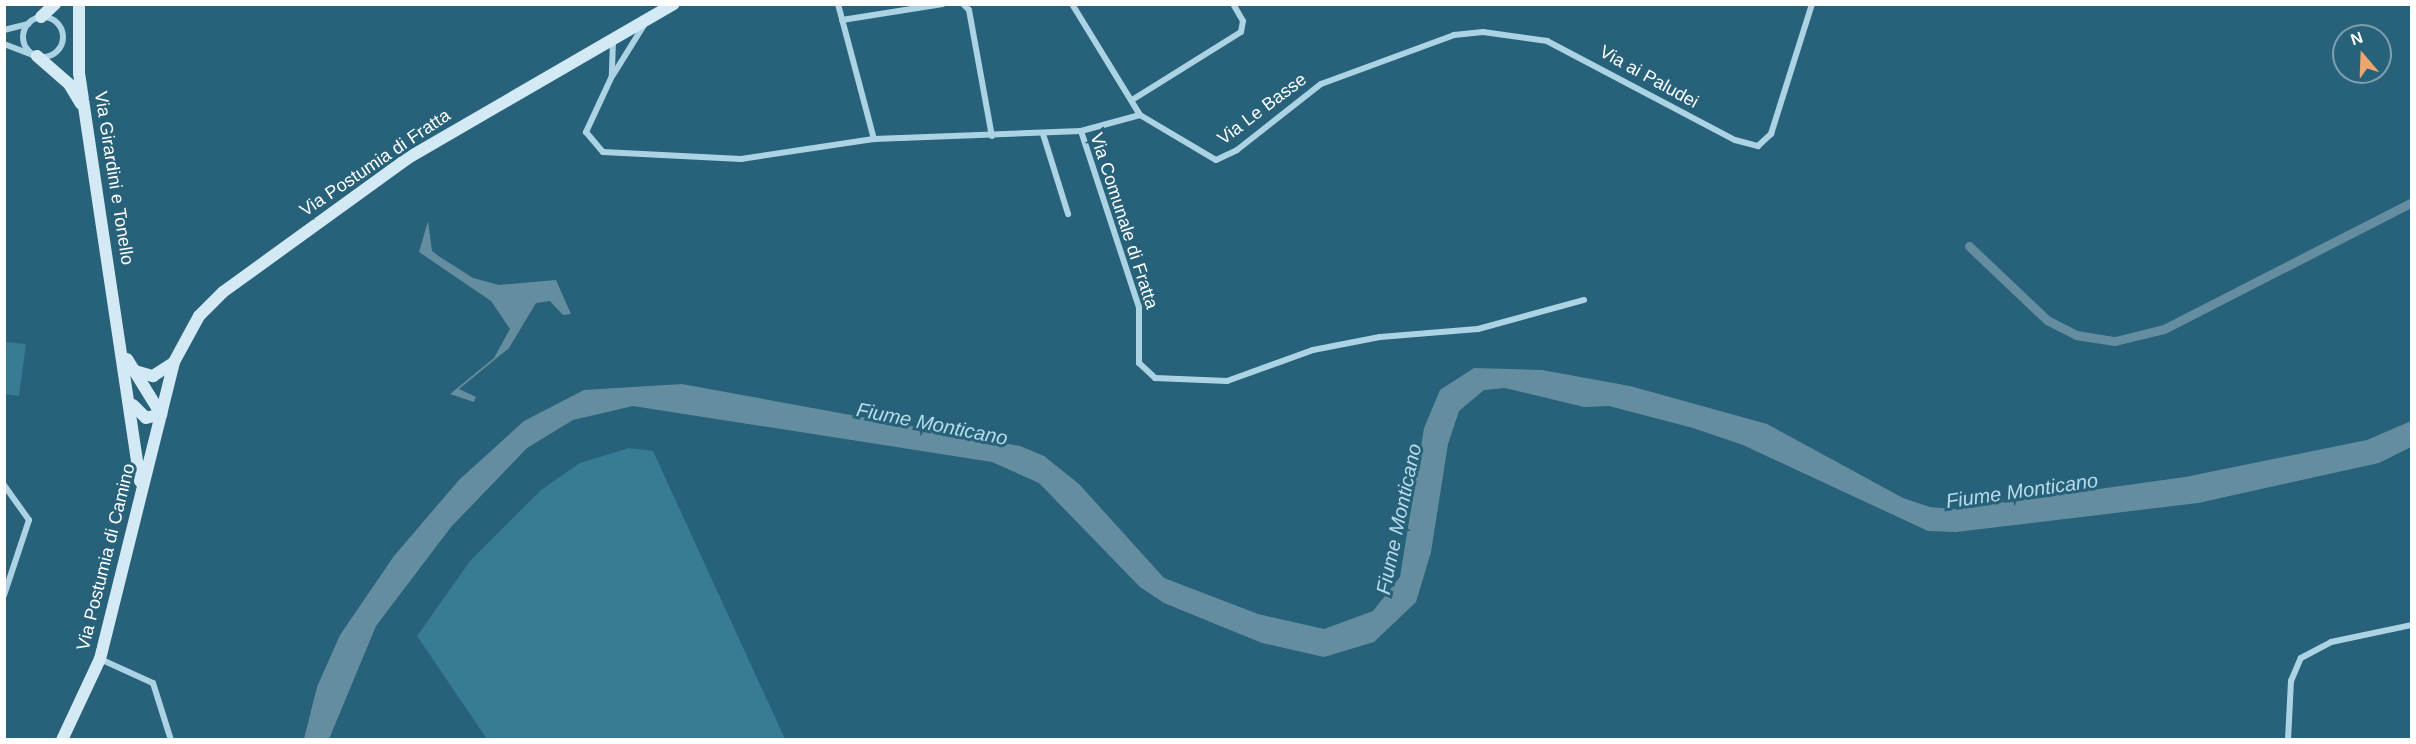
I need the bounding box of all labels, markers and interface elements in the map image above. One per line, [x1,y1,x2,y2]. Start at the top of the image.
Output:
north arrow [2332,24,2392,84]
text: N [2348,28,2365,48]
street label: Via ai Paludei [1596,41,1702,113]
street label: Via Le Basse [1213,69,1311,149]
street label: Via Girardini e Tonello [90,90,138,266]
street label: Via Postumia di Fratta [296,105,454,221]
street label: Via Comunale di Fratta [1085,130,1163,312]
water label: Fiume Monticano [854,398,1010,450]
water label: Fiume Monticano [1371,441,1427,597]
street label: Via Postumia di Camino [72,461,140,653]
water label: Fiume Monticano [1944,468,2100,514]

